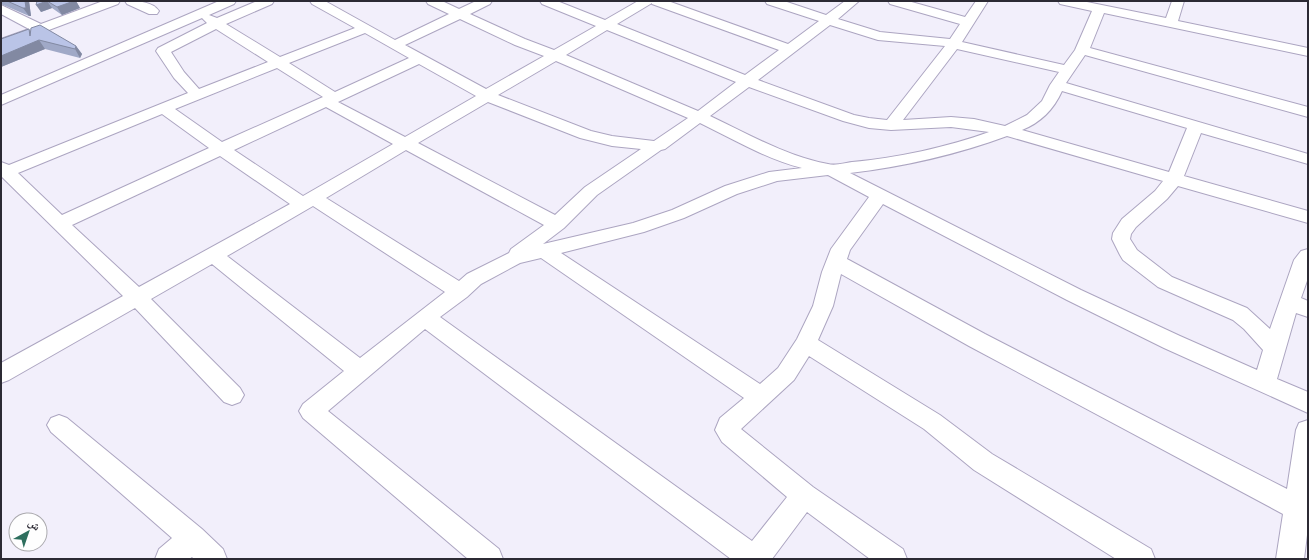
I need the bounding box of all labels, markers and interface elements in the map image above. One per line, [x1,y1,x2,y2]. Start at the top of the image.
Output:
north arrow [8,512,48,552]
text: ش [25,516,43,534]

